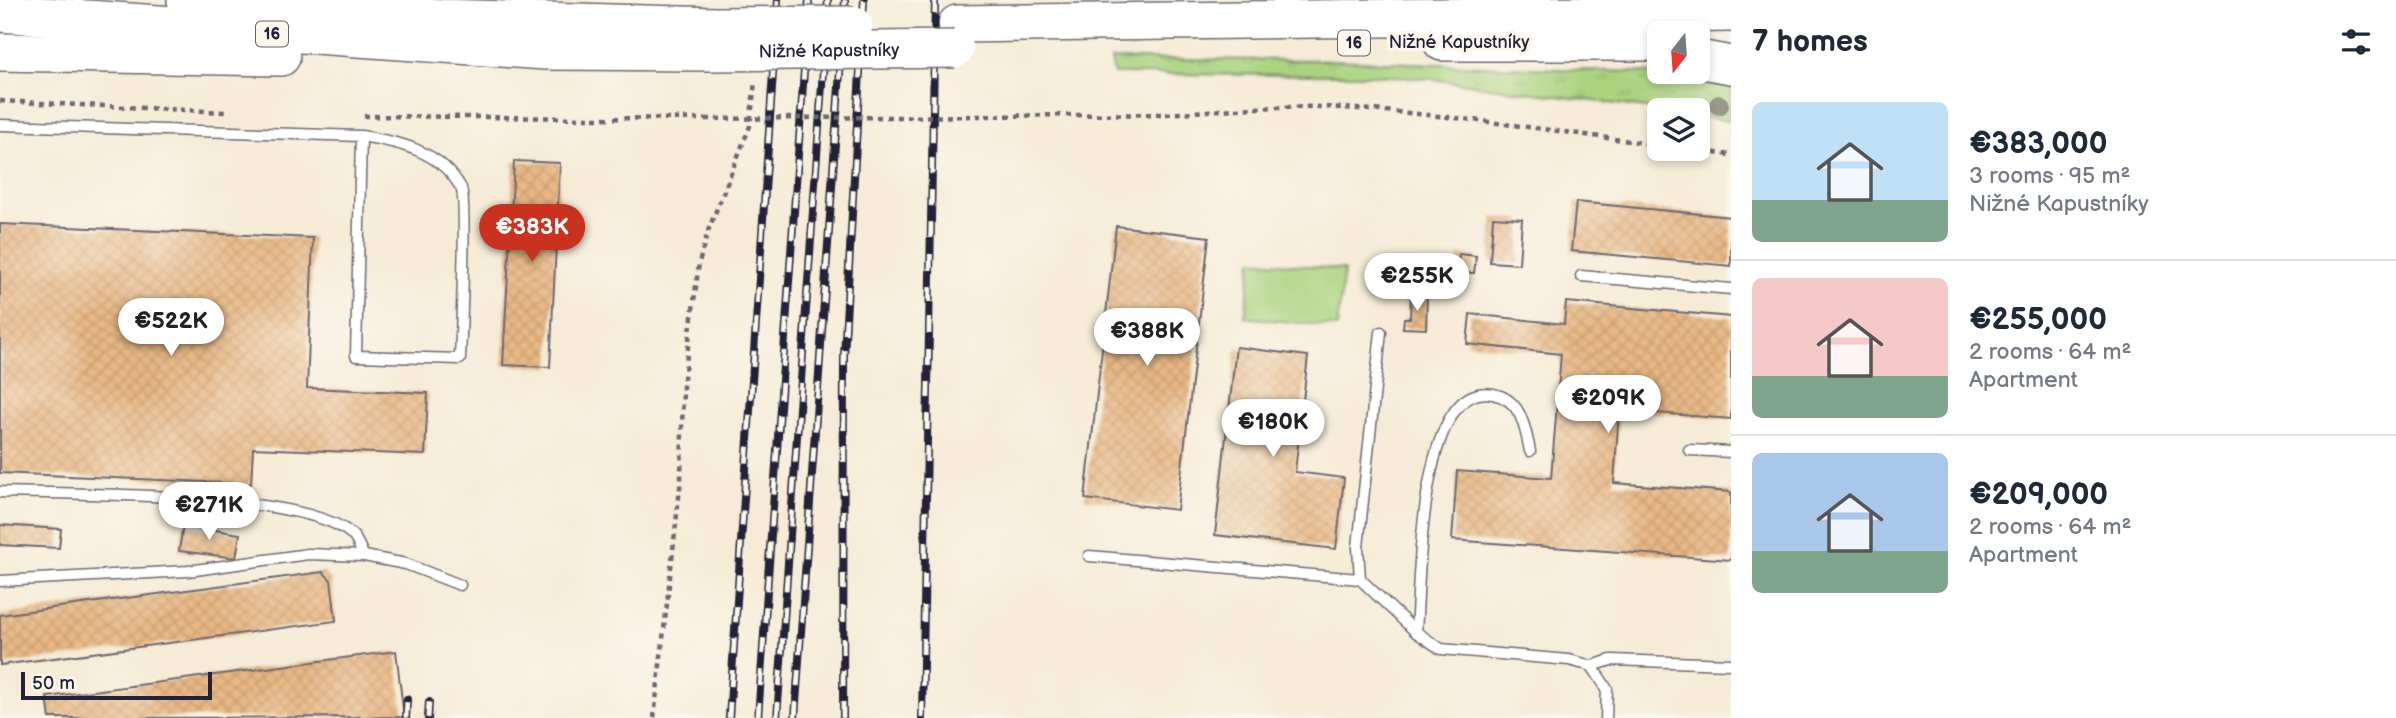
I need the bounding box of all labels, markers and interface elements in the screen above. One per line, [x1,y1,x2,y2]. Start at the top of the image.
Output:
north arrow [1647,21,1710,84]
map controls [1647,21,1710,161]
road number: 16 [256,22,288,46]
icon: filters [2337,23,2375,61]
text: 7 homes [1752,24,1868,60]
road number: 16 [1338,31,1370,56]
street label: Nižné Kapustníky [1389,32,1530,53]
street label: Nižné Kapustníky [758,39,900,62]
button: layers [1647,98,1710,161]
text: €383,000 [1969,126,2107,162]
icon: home [1808,130,1892,214]
text: 3 rooms · 95 m² [1969,162,2130,190]
text: Nižné Kapustníky [1969,190,2149,218]
pin: €383K [483,204,581,264]
text: €383K [495,213,569,241]
pin: €255K [1368,254,1466,313]
text: €255K [1380,262,1454,290]
pin: €522K [122,298,220,358]
text: €255,000 [1969,302,2107,338]
icon: home [1808,306,1892,390]
text: €522K [134,307,208,335]
pin: €388K [1098,308,1196,368]
text: €388K [1110,317,1184,345]
text: 2 rooms · 64 m² [1969,338,2131,366]
text: Apartment [1969,366,2078,394]
pin: €209K [1559,376,1657,435]
text: €209K [1571,384,1645,412]
pin: €180K [1224,400,1322,459]
text: €180K [1238,408,1308,436]
text: €209,000 [1969,477,2108,513]
icon: home [1808,481,1892,565]
pin: €271K [160,482,258,542]
text: €271K [175,491,243,519]
text: 2 rooms · 64 m² [1969,513,2131,541]
text: Apartment [1969,541,2078,569]
scale bar [21,669,212,701]
text: 50 m [32,672,75,695]

